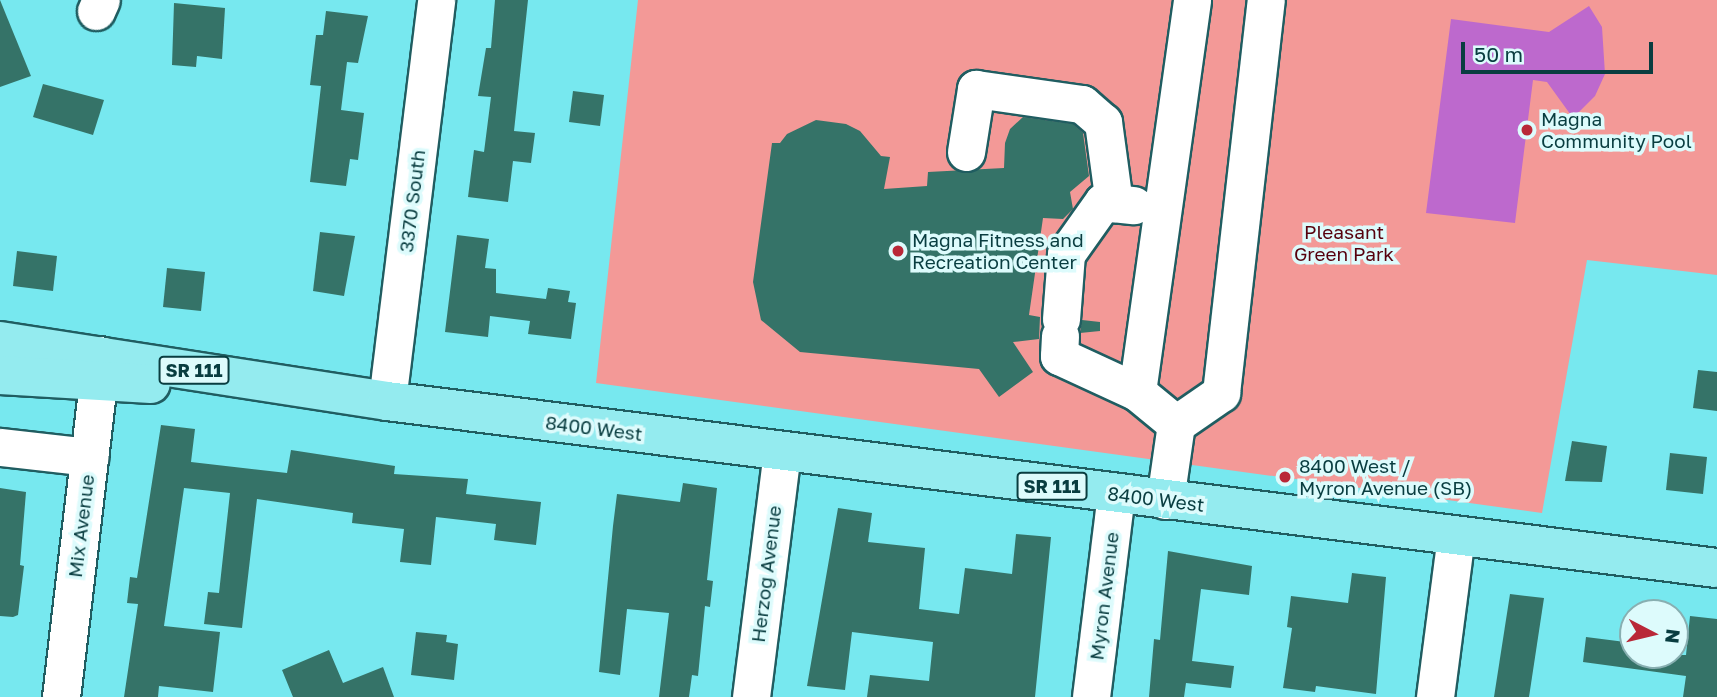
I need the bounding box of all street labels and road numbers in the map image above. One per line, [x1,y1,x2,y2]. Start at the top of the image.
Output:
street label: 3370 South [394,148,430,254]
road number: SR 111 [157,356,231,384]
street label: 8400 West [544,411,644,445]
road number: SR 111 [1015,472,1089,500]
street label: Mix Avenue [63,473,99,579]
street label: 8400 West [1106,482,1206,516]
street label: Herzog Avenue [746,504,786,644]
street label: Myron Avenue [1085,531,1123,661]

